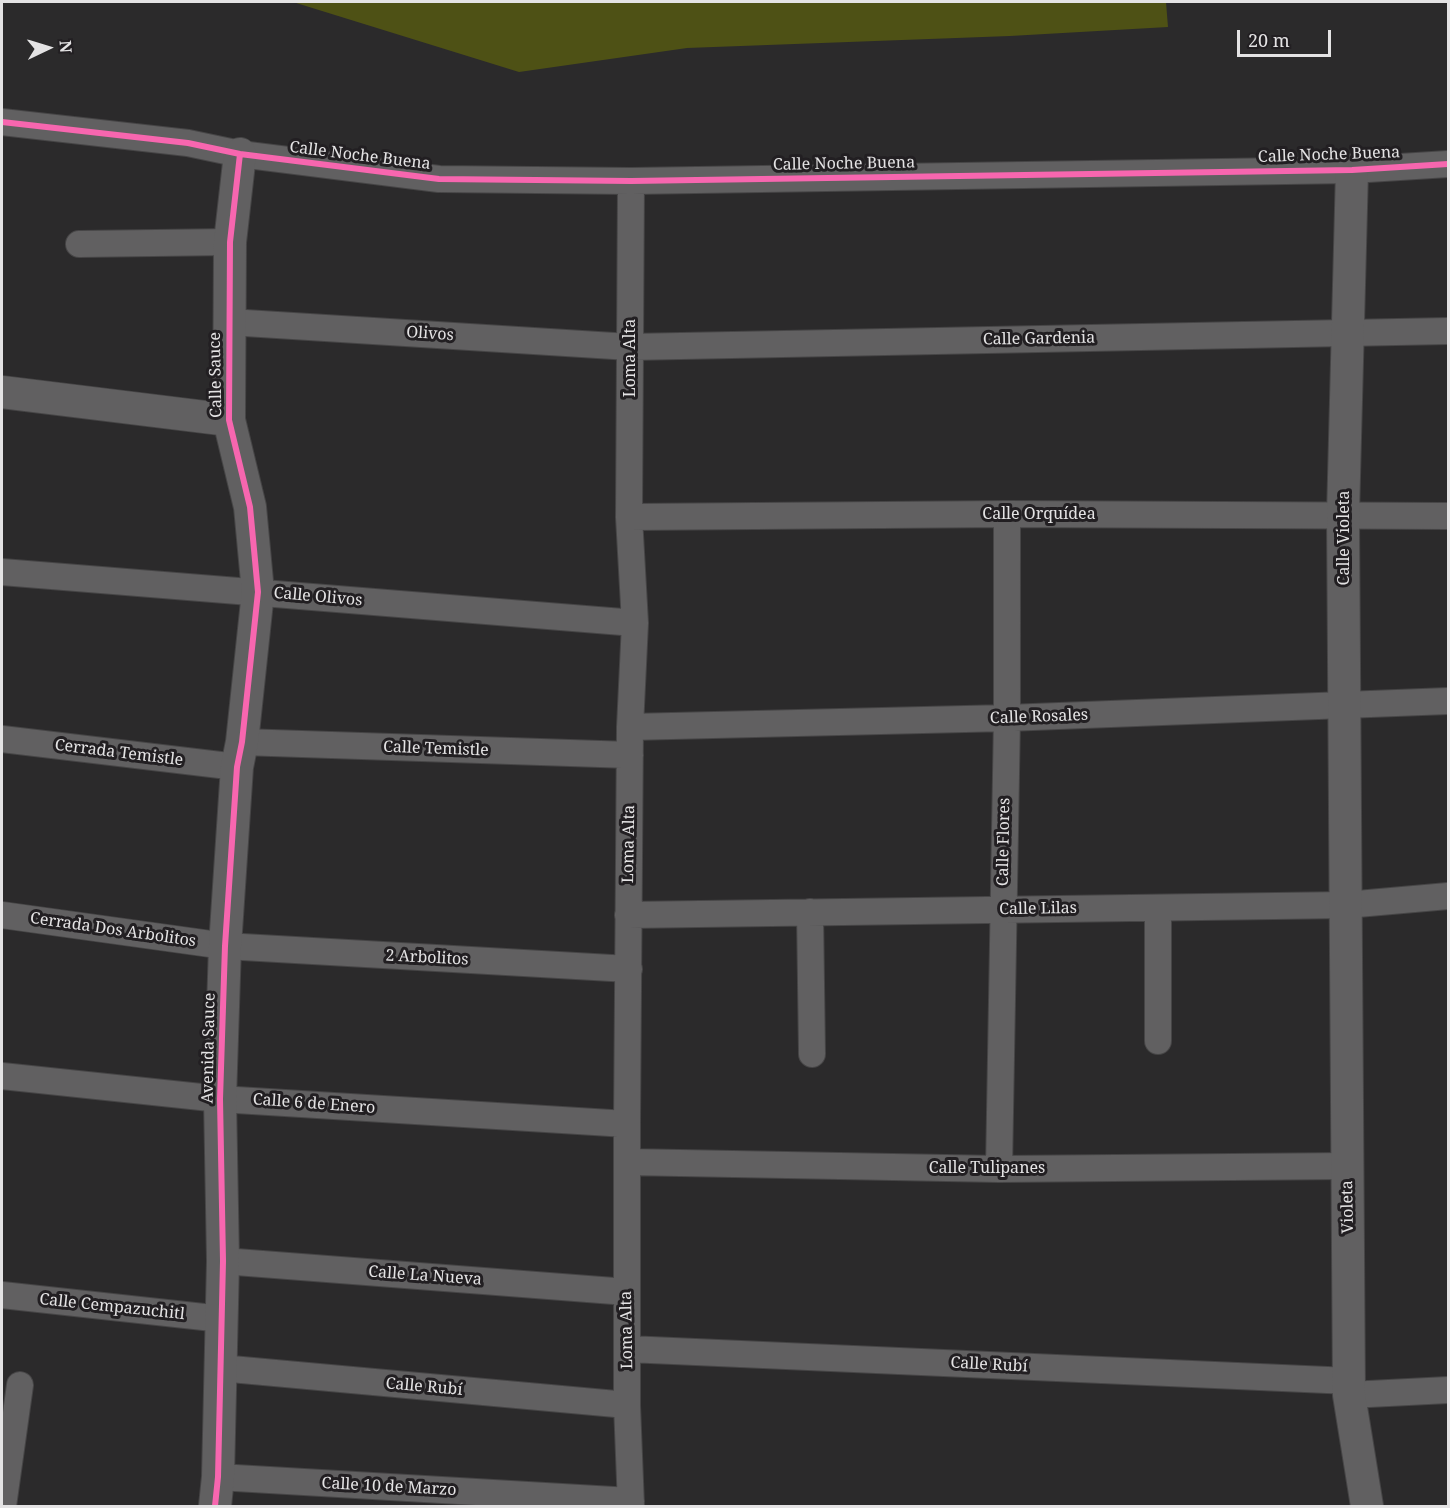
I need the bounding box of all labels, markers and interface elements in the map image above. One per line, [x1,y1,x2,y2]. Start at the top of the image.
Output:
north arrow [18,18,78,78]
scale bar [1240,18,1334,56]
text: 20 m [1248,28,1290,52]
text: N [55,40,77,54]
street label: Calle Noche Buena [288,138,432,174]
street label: Calle Noche Buena [1258,143,1400,167]
street label: Calle Noche Buena [773,153,915,175]
street label: Loma Alta [620,319,640,397]
street label: Olivos [406,323,454,345]
street label: Calle Gardenia [983,328,1095,350]
street label: Calle Sauce [206,332,226,418]
street label: Calle Violeta [1334,491,1354,585]
street label: Calle Orquídea [982,504,1096,524]
street label: Calle Olivos [273,584,363,610]
street label: Calle Rosales [990,706,1088,728]
street label: Cerrada Temistle [54,736,184,770]
street label: Calle Temistle [383,738,489,760]
street label: Calle Flores [994,798,1014,886]
street label: Loma Alta [619,805,639,883]
street label: Calle Lilas [999,899,1077,919]
street label: Cerrada Dos Arbolitos [29,909,197,951]
street label: 2 Arbolitos [385,946,469,970]
street label: Avenida Sauce [198,992,220,1104]
street label: Calle 6 de Enero [252,1090,376,1118]
street label: Calle Tulipanes [929,1158,1045,1178]
street label: Violeta [1338,1180,1358,1234]
street label: Calle La Nueva [368,1262,482,1290]
street label: Calle Cempazuchitl [38,1290,186,1324]
street label: Loma Alta [617,1291,637,1369]
street label: Calle Rubí [950,1353,1028,1377]
street label: Calle Rubí [385,1374,463,1400]
street label: Calle 10 de Marzo [321,1474,457,1500]

